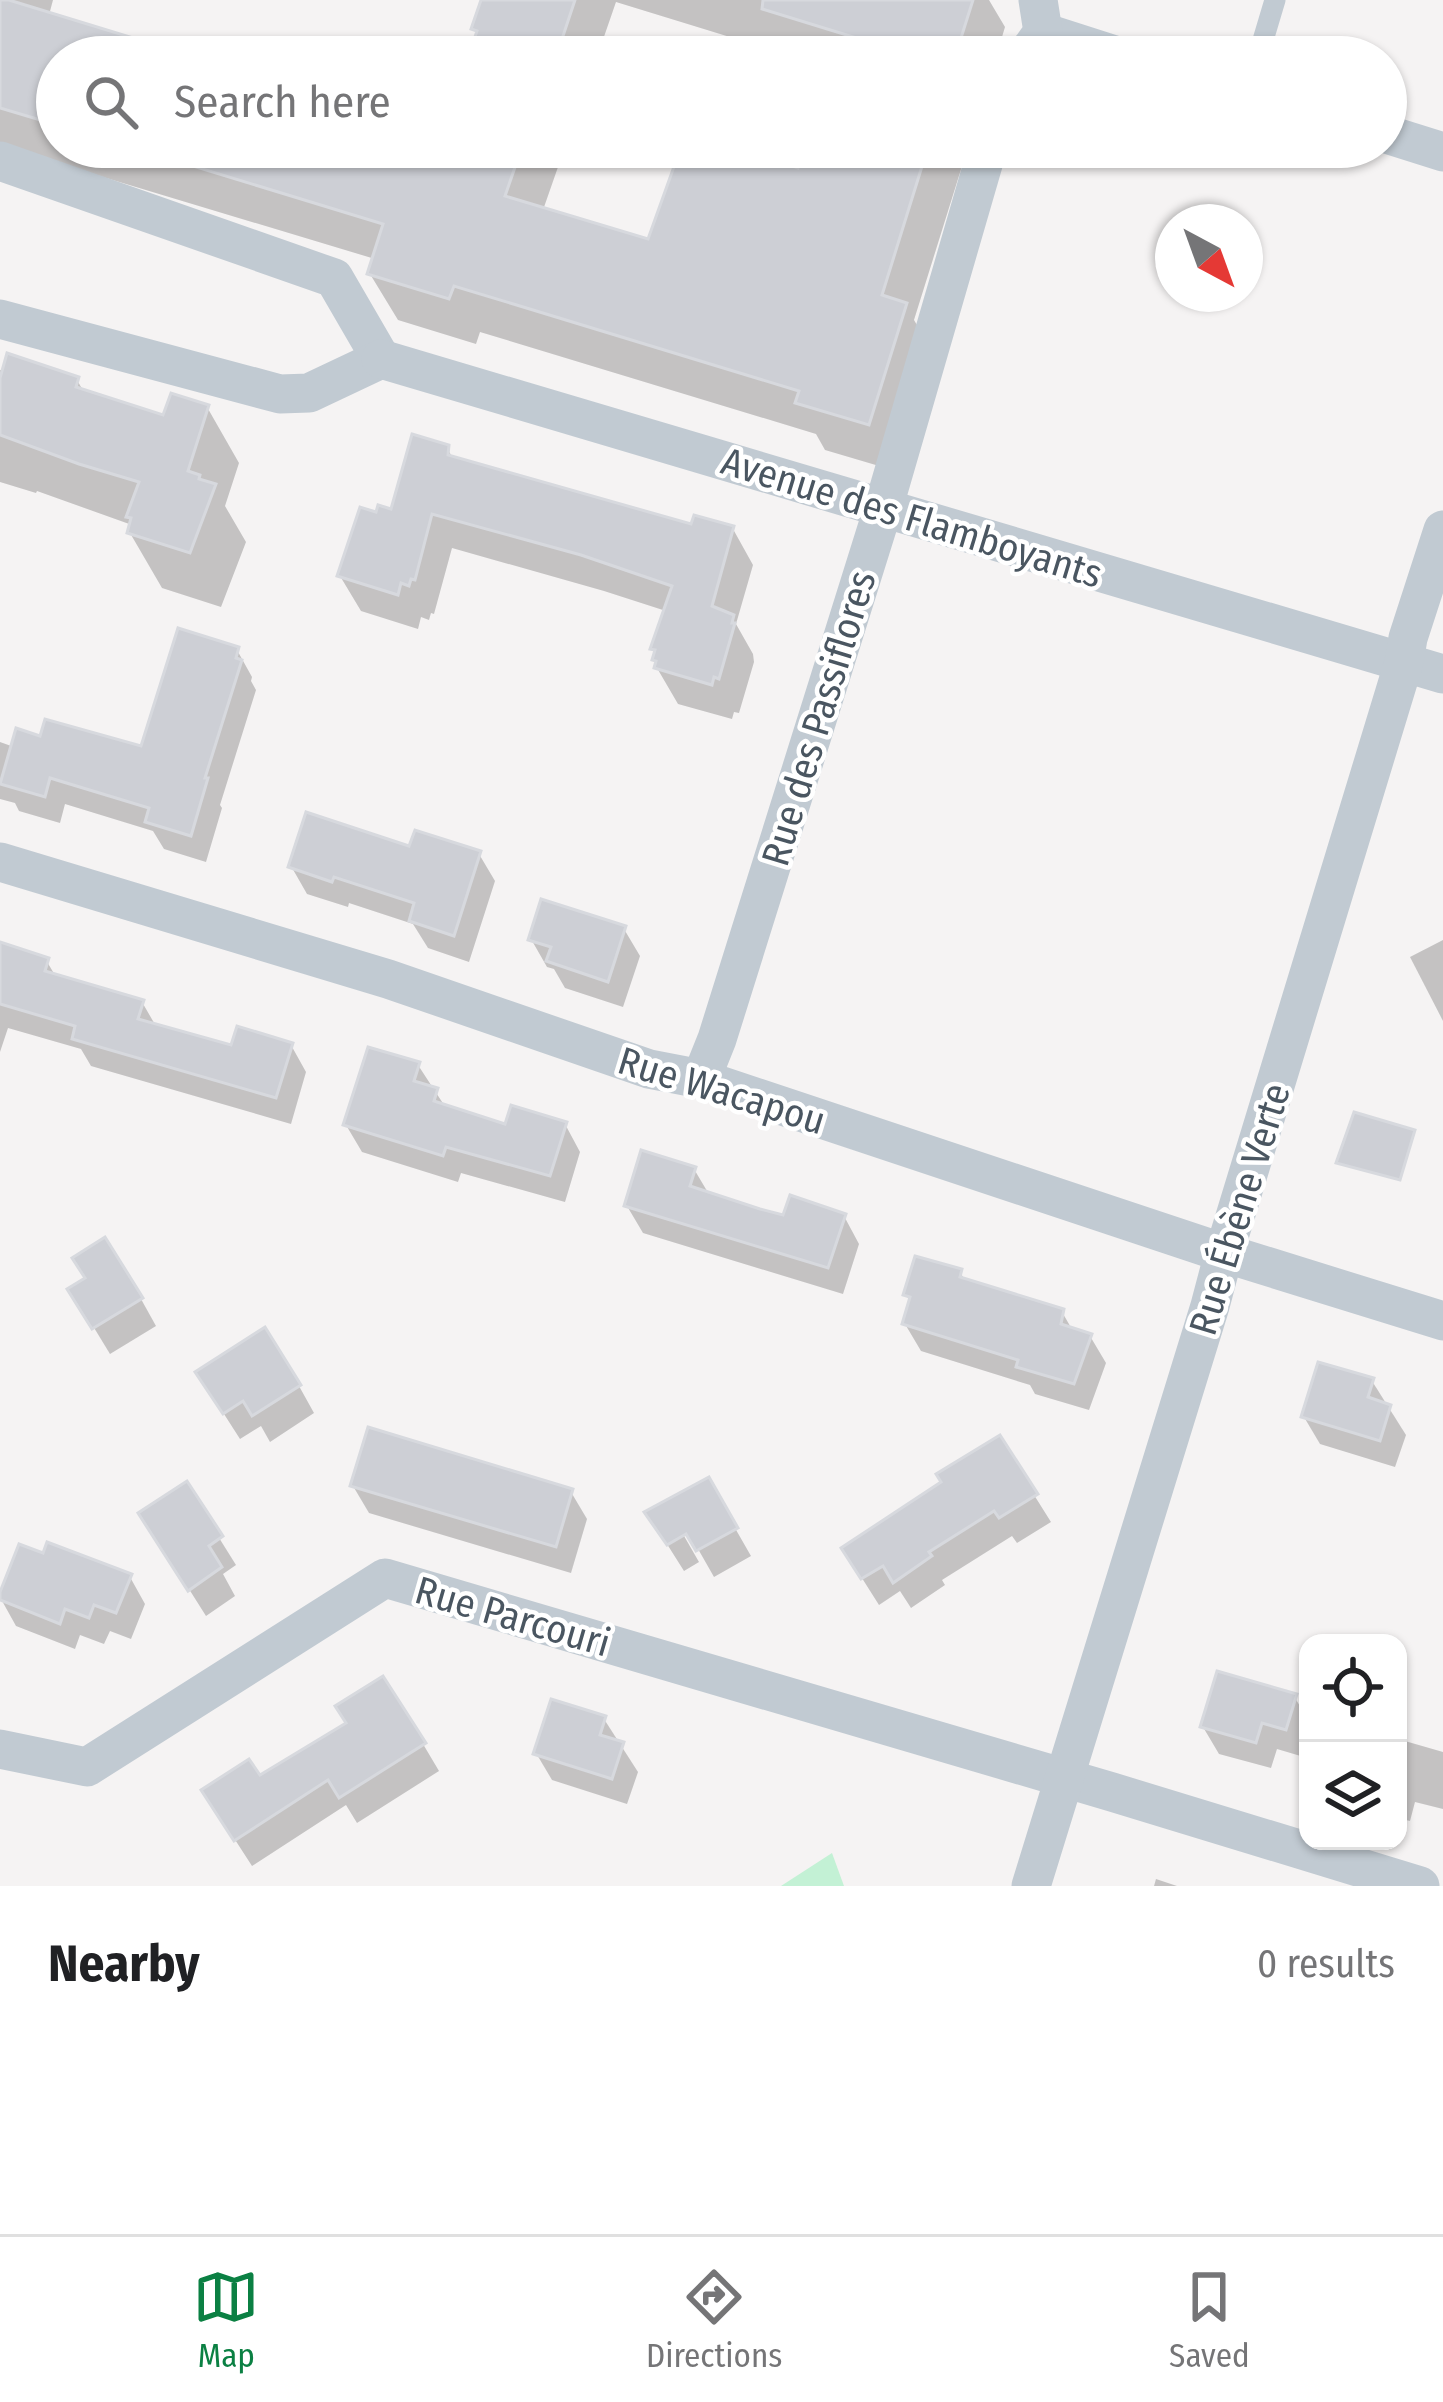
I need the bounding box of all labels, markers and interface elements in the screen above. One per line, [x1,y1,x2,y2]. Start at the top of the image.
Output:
search box [36,36,1407,168]
icon: search [78,69,144,135]
text: Search here [174,75,391,129]
north arrow [1155,204,1263,312]
street label: Avenue des Flamboyants [716,438,1107,598]
street label: Rue des Passiflores [752,565,886,871]
street label: Rue Wacapou [613,1038,831,1144]
street label: Rue Ébène Verte [1180,1078,1300,1341]
street label: Rue Parcouri [410,1567,615,1667]
map controls [1299,1634,1407,1850]
button: locate [1299,1634,1407,1742]
button: layers [1299,1742,1407,1850]
text: Nearby [48,1933,200,1995]
text: 0 results [1257,1941,1395,1987]
tab: Map [193,2264,259,2376]
tab: Directions [646,2264,782,2376]
tab: Saved [1169,2264,1250,2376]

